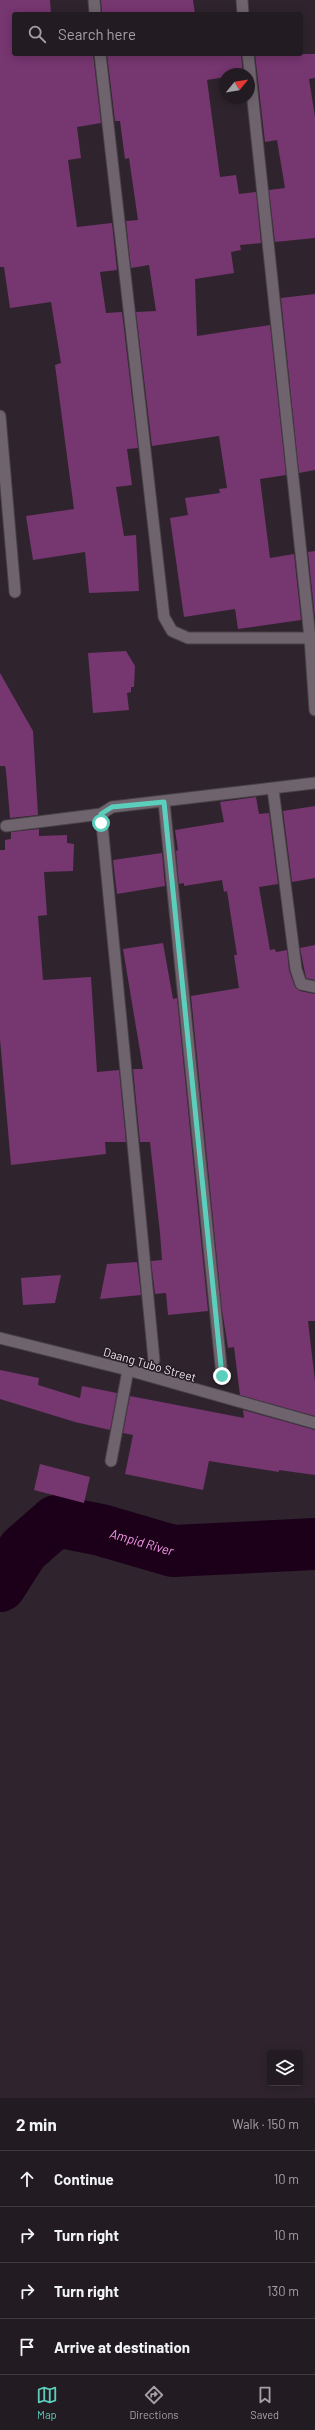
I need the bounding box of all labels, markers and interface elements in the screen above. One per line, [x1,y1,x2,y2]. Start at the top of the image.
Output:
search box [12,12,303,56]
icon: search [26,23,48,45]
text: Search here [58,25,136,43]
north arrow [219,68,255,104]
route start [92,814,110,832]
street label: Daang Tubo Street [102,1344,198,1384]
route end [213,1367,231,1385]
water label: Ampid River [108,1525,176,1559]
map controls [267,2050,303,2086]
button: layers [267,2050,303,2086]
text: 2 min [16,2114,57,2134]
text: Walk · 150 m [232,2116,299,2132]
icon: ahead [16,2168,38,2190]
text: Continue [54,2170,114,2188]
text: 10 m [274,2171,299,2187]
icon: right [16,2224,38,2246]
text: Turn right [54,2226,119,2244]
text: 10 m [274,2227,299,2243]
icon: right [16,2280,38,2302]
text: Turn right [54,2282,119,2300]
text: 130 m [267,2283,299,2299]
icon: arrive [16,2336,38,2358]
text: Arrive at destination [54,2338,190,2356]
tab: Map [36,2384,58,2421]
tab: Directions [129,2384,179,2421]
tab: Saved [250,2384,279,2421]

